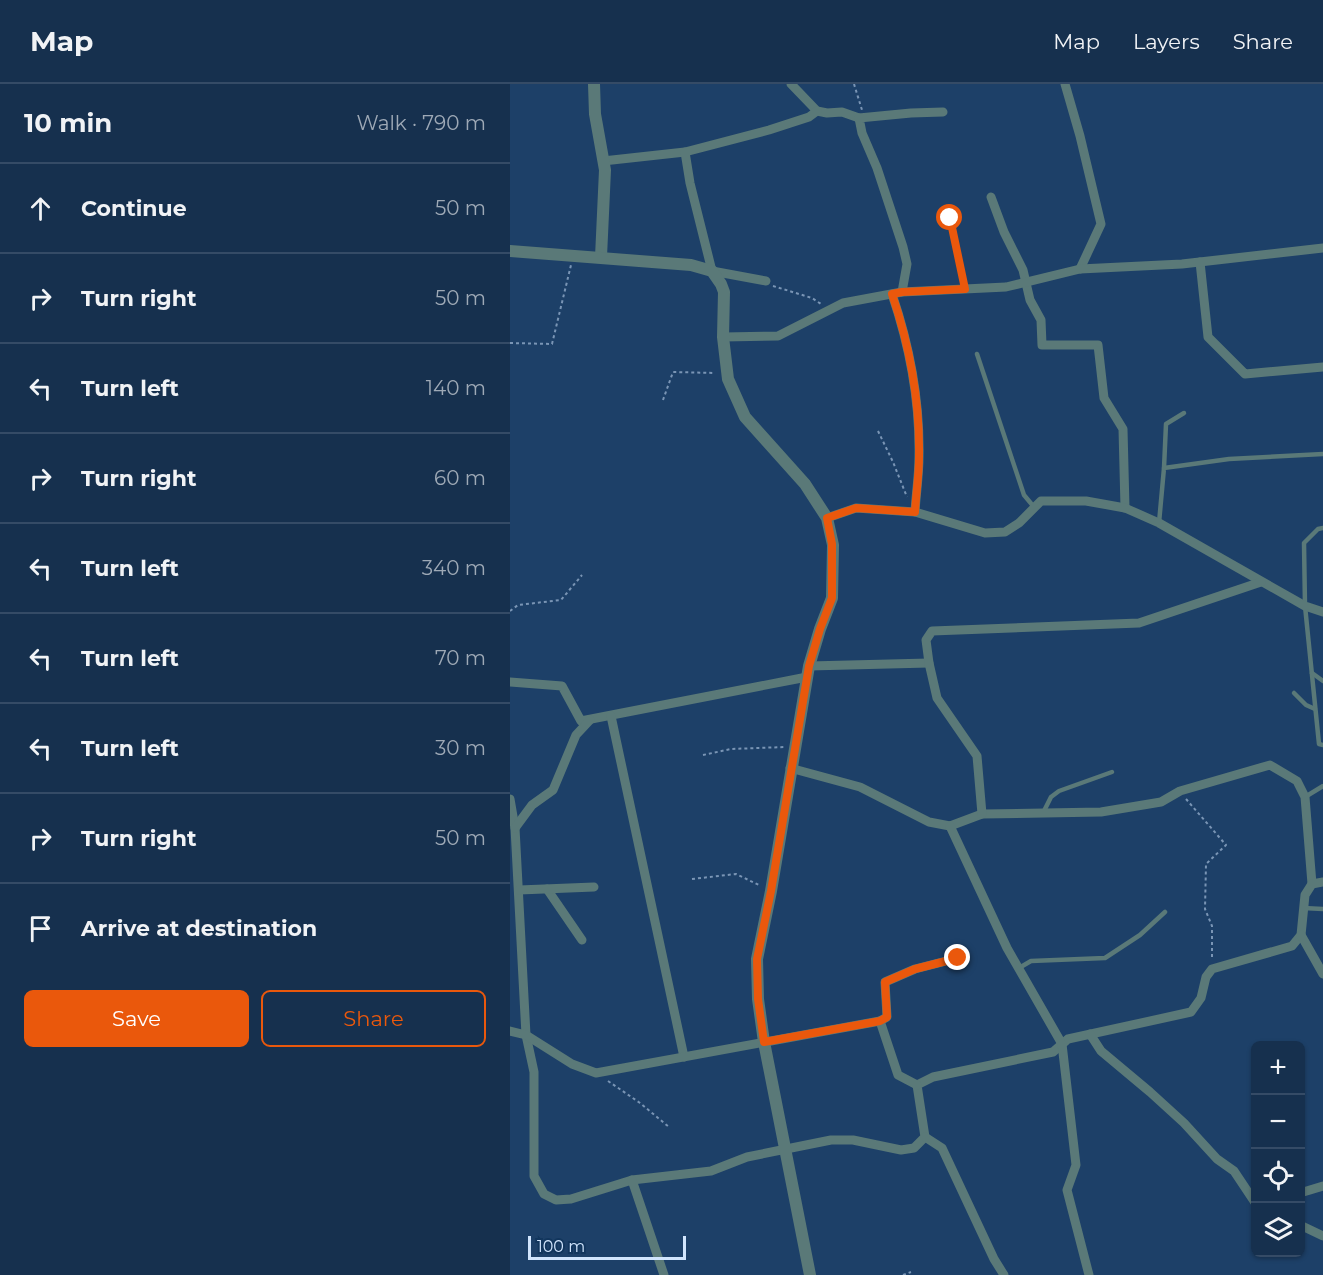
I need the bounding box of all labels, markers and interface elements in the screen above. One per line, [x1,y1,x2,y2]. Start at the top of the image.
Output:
text: Map [30,24,93,58]
text: Map [1053,29,1100,54]
text: Layers [1133,29,1200,54]
text: Share [1233,29,1293,54]
text: 10 min [24,107,112,139]
text: Walk · 790 m [357,111,486,135]
icon: ahead [24,192,57,225]
text: Continue [81,195,187,222]
text: 50 m [435,196,486,220]
route start [936,204,962,230]
icon: right [24,282,57,315]
text: Turn right [81,285,196,312]
text: 50 m [435,286,486,310]
icon: left [24,372,57,405]
text: Turn left [81,375,179,402]
text: 140 m [426,376,486,400]
icon: right [24,462,57,495]
text: Turn right [81,465,196,492]
text: 60 m [434,466,486,490]
icon: left [24,552,57,585]
text: Turn left [81,555,179,582]
text: 340 m [422,556,486,580]
icon: left [24,642,57,675]
text: Turn left [81,645,179,672]
text: 70 m [435,646,486,670]
icon: left [24,732,57,765]
text: Turn left [81,735,179,762]
text: 30 m [435,736,486,760]
icon: right [24,822,57,855]
text: Turn right [81,825,196,852]
text: 50 m [435,826,486,850]
icon: arrive [24,912,57,945]
text: Arrive at destination [81,915,317,942]
route end [944,944,970,970]
button: Save [24,990,249,1047]
button: Share [261,990,486,1047]
map controls [1251,1041,1305,1257]
button: + [1251,1041,1305,1095]
button: − [1251,1095,1305,1149]
button: locate [1251,1149,1305,1203]
button: layers [1251,1203,1305,1257]
scale bar [528,1233,686,1260]
text: 100 m [537,1237,585,1256]

